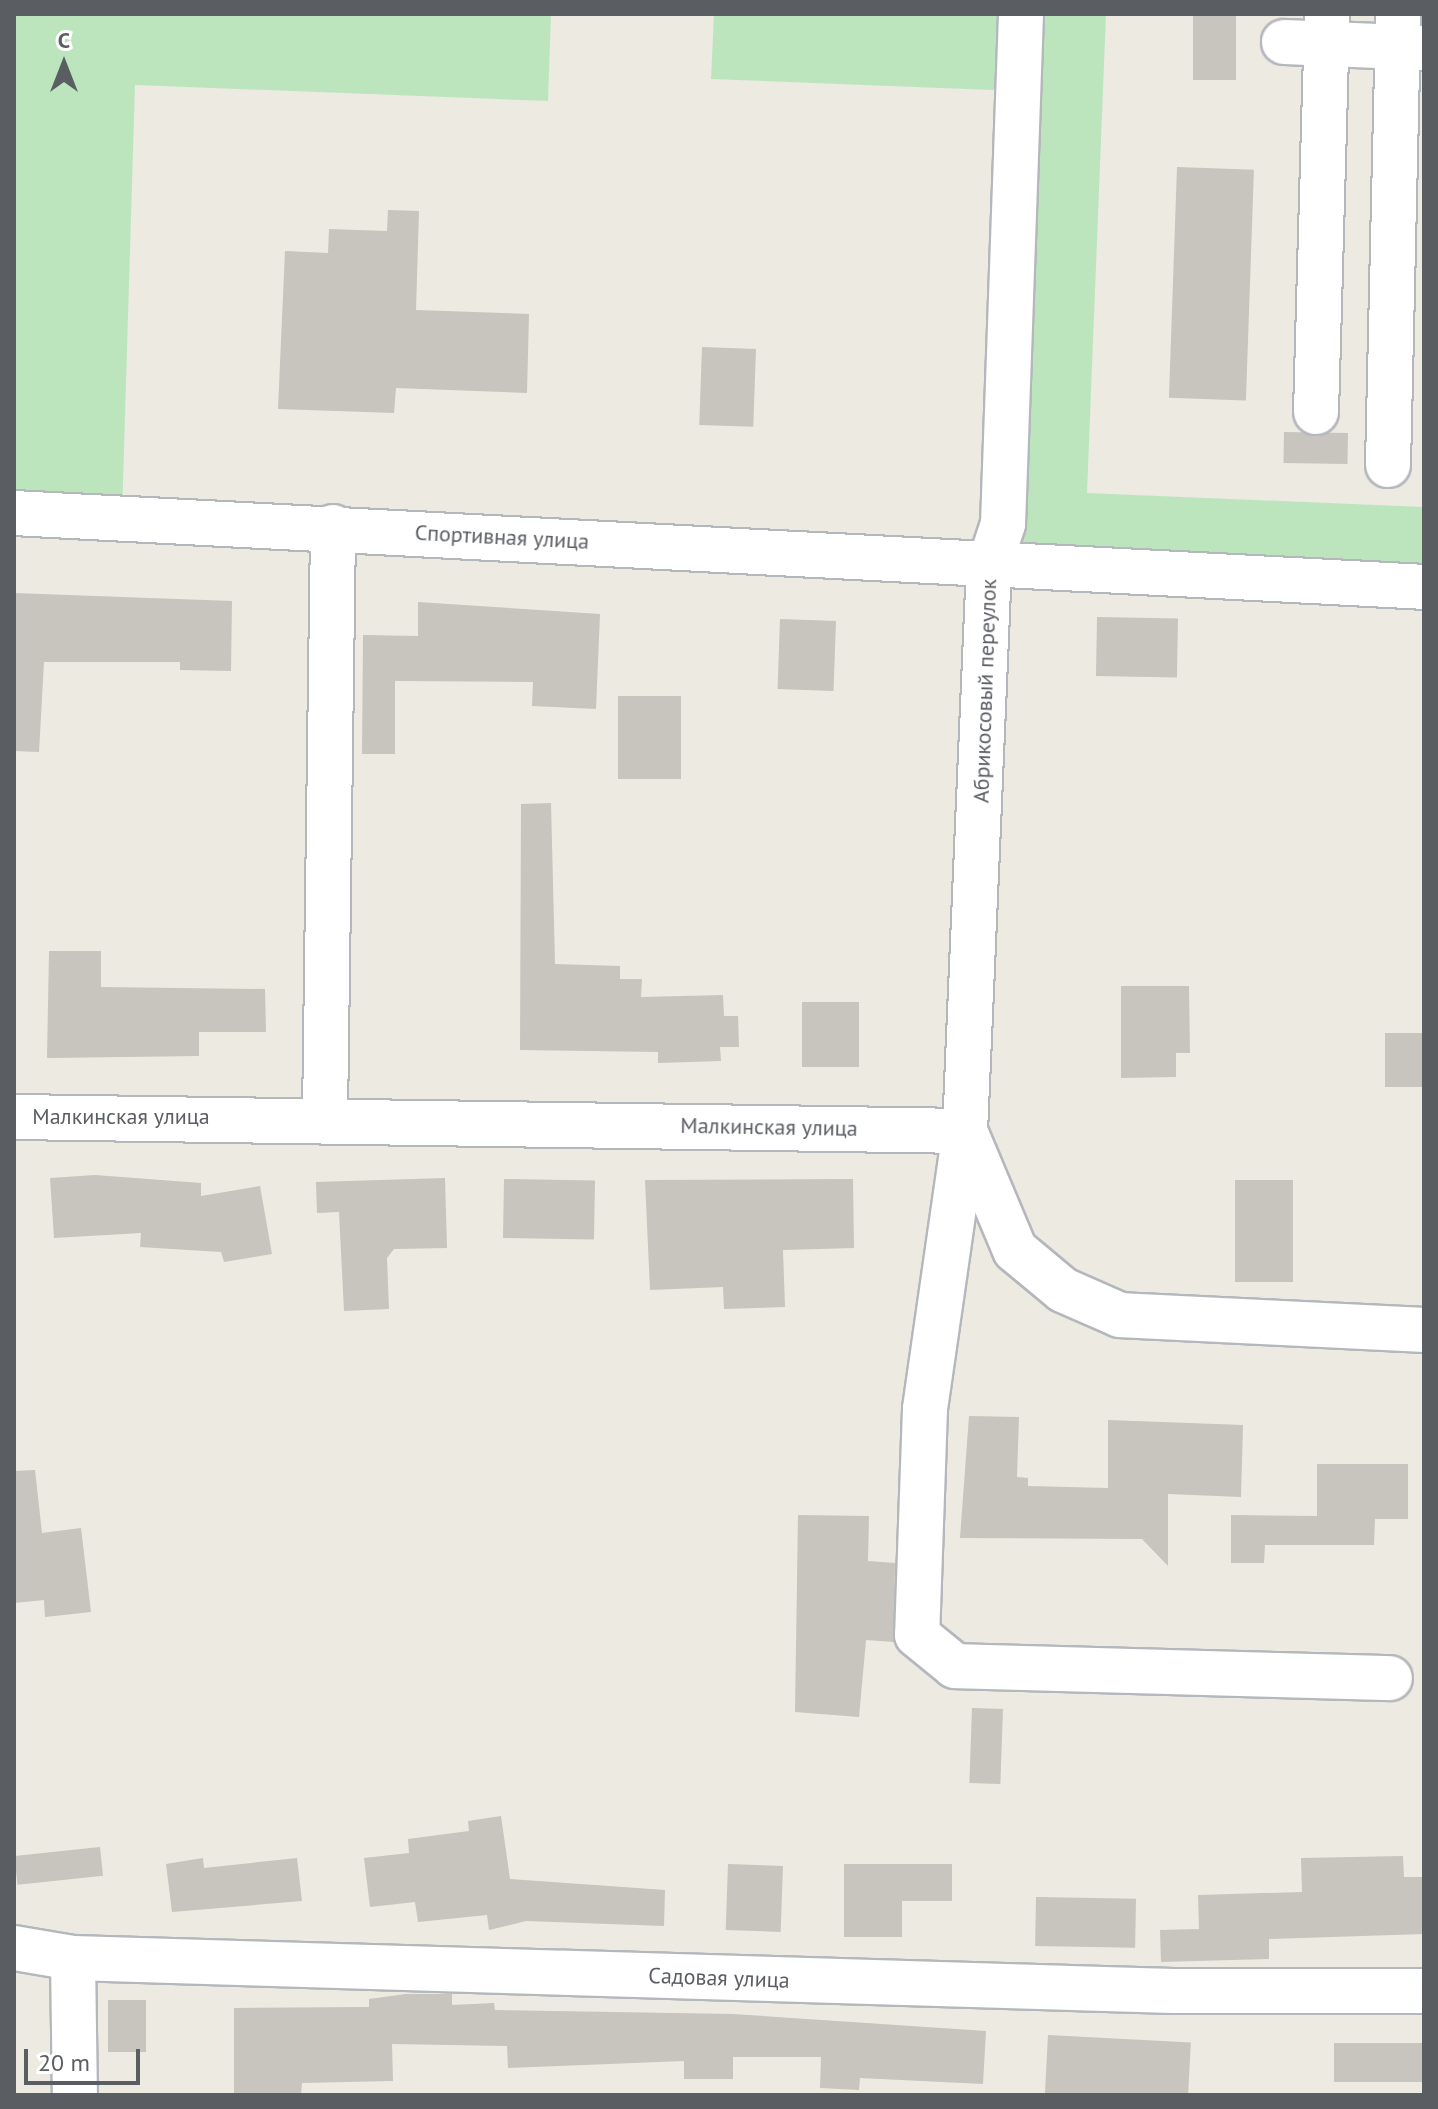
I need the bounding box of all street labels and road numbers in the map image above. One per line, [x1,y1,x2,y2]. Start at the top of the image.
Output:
street label: Спортивная улица [414,519,590,555]
street label: Абрикосовый переулок [968,579,1002,803]
street label: Малкинская улица [32,1104,210,1130]
street label: Малкинская улица [680,1112,858,1142]
street label: Садовая улица [648,1962,790,1994]

